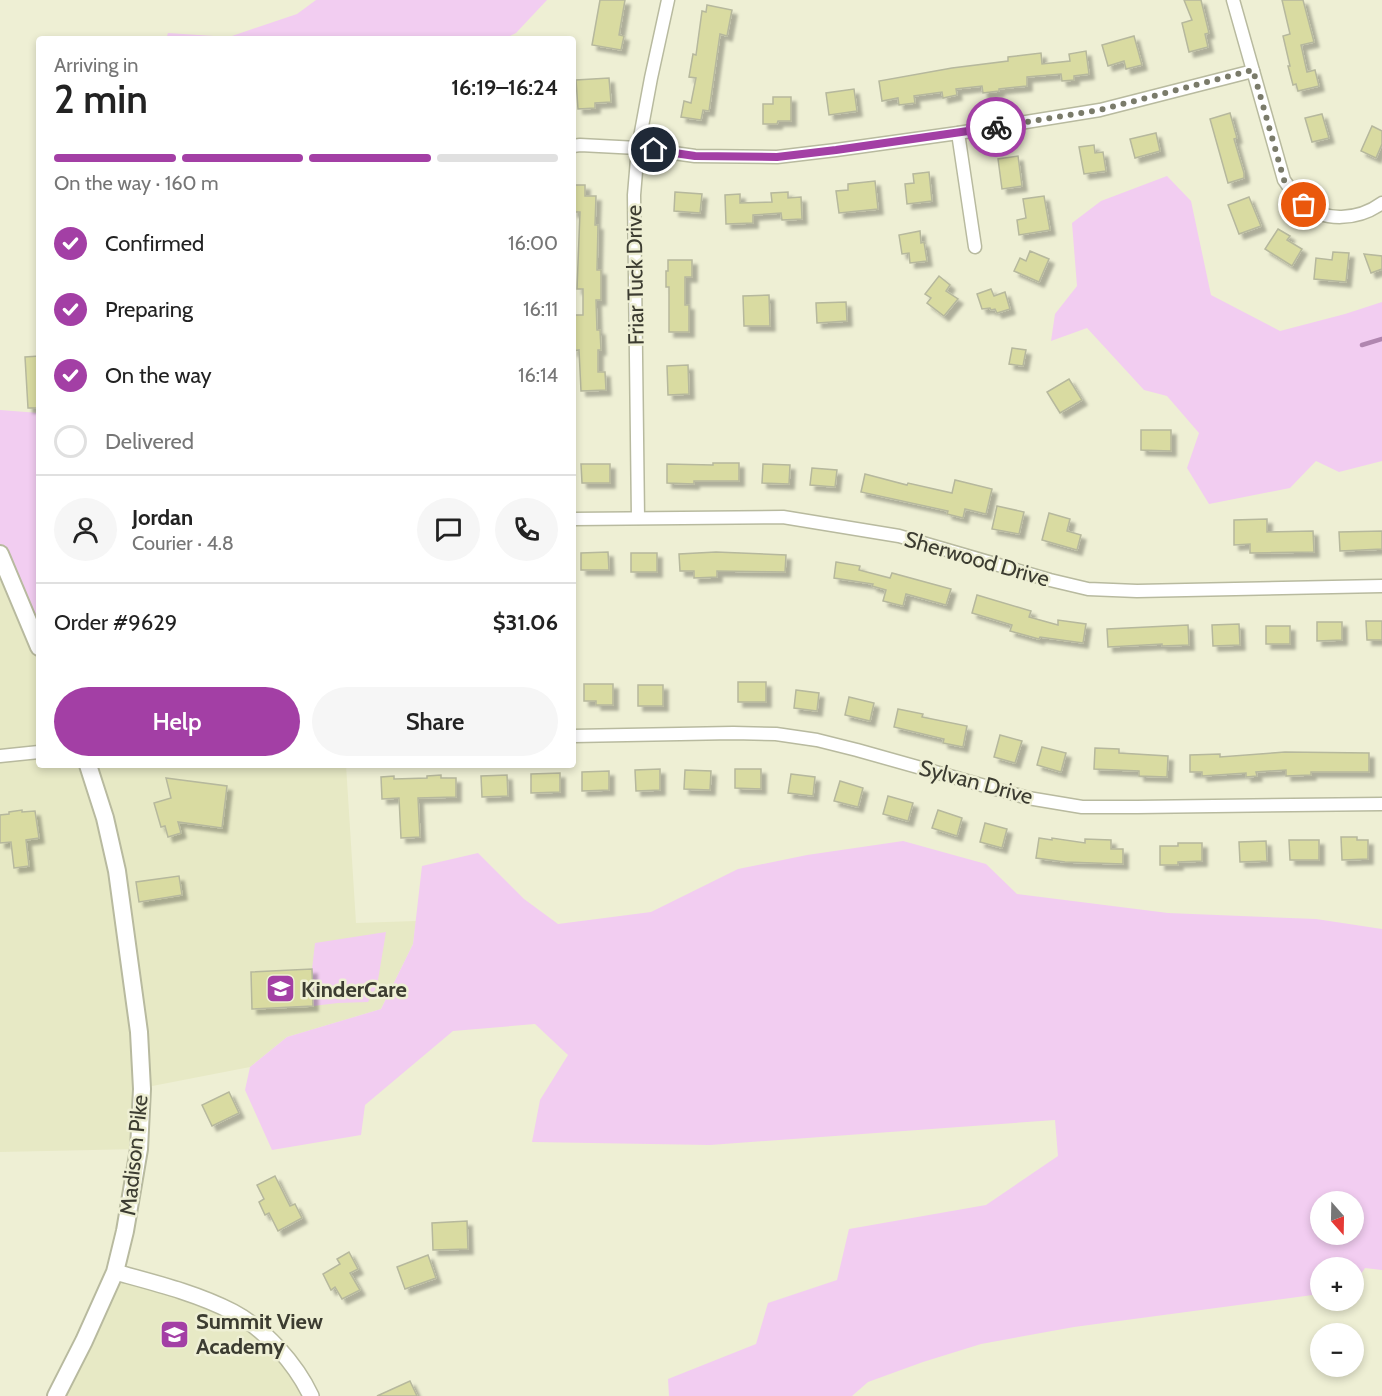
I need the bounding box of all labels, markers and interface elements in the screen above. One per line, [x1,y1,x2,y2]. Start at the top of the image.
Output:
text: Arriving in [54,53,138,77]
text: 16:19–16:24 [451,74,558,101]
text: 2 min [54,75,148,123]
courier [966,97,1026,157]
icon: bike [980,111,1013,144]
pin [628,124,679,175]
icon: home [637,133,670,166]
text: On the way · 160 m [54,171,219,195]
pin [1278,179,1329,230]
icon: bag [1287,188,1320,221]
street label: Friar Tuck Drive [620,205,650,345]
icon: check [54,227,87,260]
text: Confirmed [105,230,204,257]
text: 16:00 [508,231,558,255]
icon: check [54,293,87,326]
text: Preparing [105,296,193,323]
text: 16:11 [523,297,558,321]
icon: check [54,359,87,392]
text: On the way [105,362,212,389]
text: 16:14 [518,363,558,387]
text: Delivered [105,428,194,455]
button: person [54,498,117,561]
button: chat [417,498,480,561]
button: phone [495,498,558,561]
text: Jordan [132,504,193,531]
street label: Sherwood Drive [901,525,1053,593]
text: Courier · 4.8 [132,531,234,555]
text: Order #9629 [54,609,177,636]
text: $31.06 [493,609,558,636]
button: Help [54,687,300,756]
button: Share [312,687,558,756]
street label: Sylvan Drive [916,754,1036,810]
school or university icon: KinderCare [264,973,296,1005]
place label: KinderCare [301,976,407,1003]
street label: Madison Pike [114,1093,154,1217]
north arrow [1310,1191,1364,1245]
map controls [1310,1191,1364,1377]
button: + [1310,1257,1364,1311]
place label: Summit View Academy [196,1308,323,1360]
school or university icon: Summit View Academy [159,1318,191,1350]
button: − [1310,1323,1364,1377]

